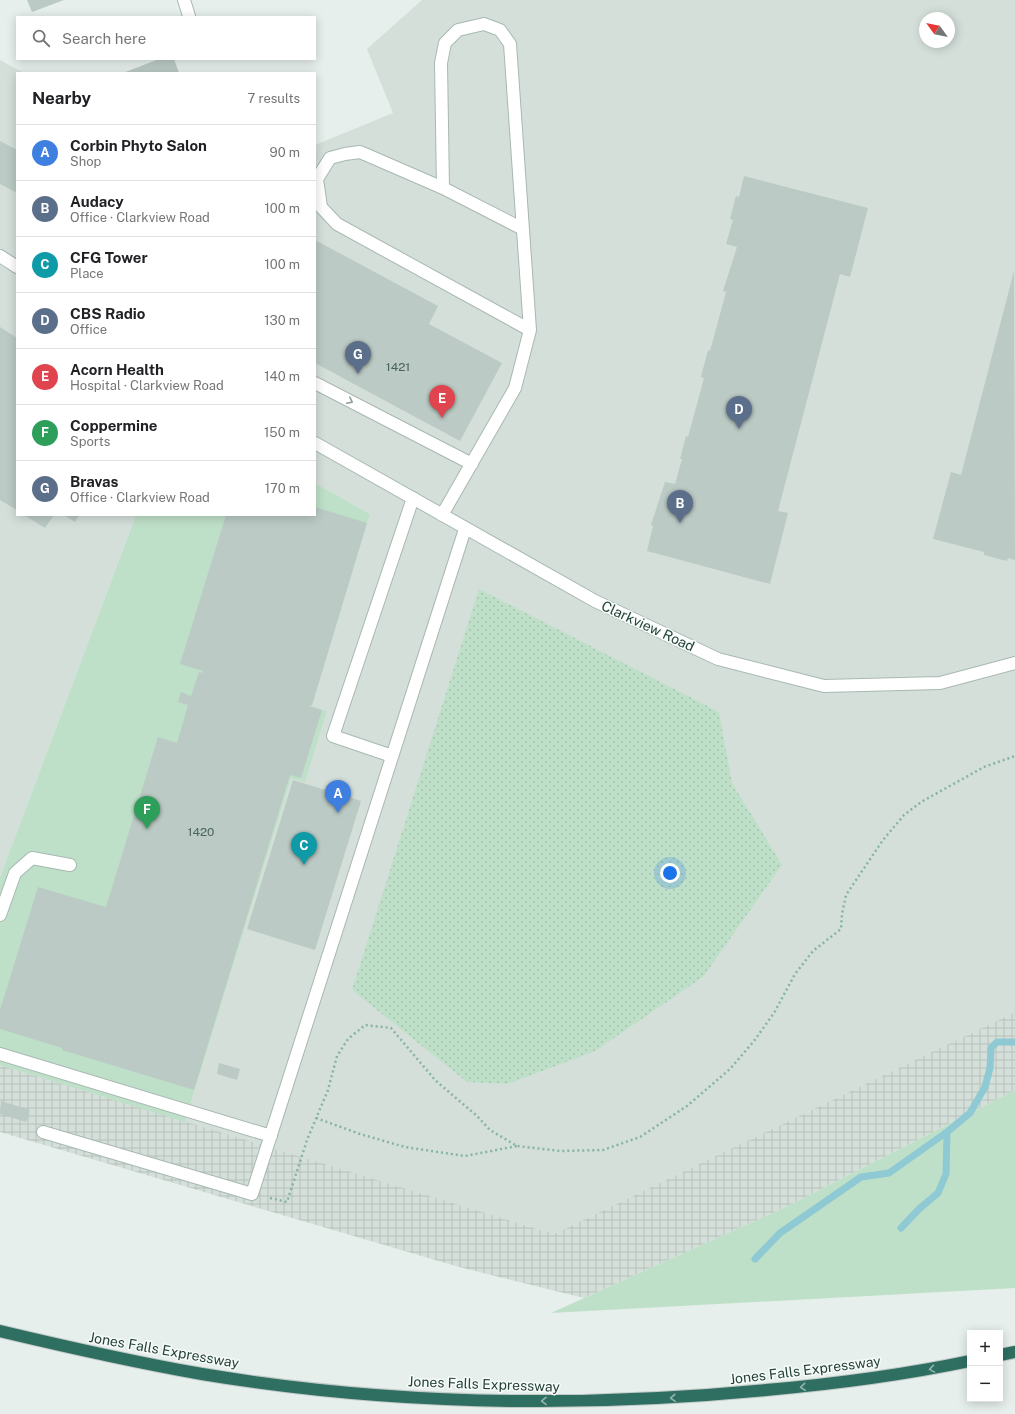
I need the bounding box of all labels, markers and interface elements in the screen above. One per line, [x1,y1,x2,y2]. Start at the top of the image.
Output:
north arrow [919,12,955,48]
search box [16,16,316,60]
icon: search [30,27,52,49]
text: Search here [62,30,146,47]
text: Nearby [32,88,91,108]
text: 7 results [247,91,300,106]
text: Corbin Phyto Salon [70,137,207,154]
text: A [40,145,50,160]
text: 90 m [270,145,300,160]
text: Shop [70,154,101,169]
text: Audacy [70,193,124,210]
text: B [41,201,49,216]
text: 100 m [264,201,300,216]
text: Office · Clarkview Road [70,210,210,225]
text: CFG Tower [70,249,148,266]
text: C [40,257,50,272]
text: 100 m [264,257,300,272]
text: Place [70,266,104,281]
text: CBS Radio [70,305,146,322]
text: D [40,313,50,328]
text: 130 m [264,313,300,328]
text: Office [70,322,107,337]
pin: G [345,341,371,374]
house number: 1421 [386,360,410,374]
text: Acorn Health [70,361,164,378]
text: E [41,369,49,384]
text: 140 m [264,369,300,384]
text: Hospital · Clarkview Road [70,378,224,393]
pin: E [429,385,455,418]
one-way arrow [345,396,353,404]
pin: D [726,396,752,429]
text: Coppermine [70,417,158,434]
text: F [41,425,49,440]
text: 150 m [264,425,300,440]
text: Sports [70,434,110,449]
text: Bravas [70,473,118,490]
text: G [40,481,50,496]
text: 170 m [265,481,300,496]
text: Office · Clarkview Road [70,490,210,505]
pin: B [667,490,693,523]
street label: Clarkview Road [599,597,697,655]
pin: A [325,780,351,813]
pin: F [134,796,160,829]
house number: 1420 [188,825,214,839]
pin: C [291,832,317,865]
your location [660,863,680,883]
street label: Jones Falls Expressway [88,1329,241,1371]
map controls [967,1330,1003,1402]
button: + [967,1330,1003,1366]
street label: Jones Falls Expressway [729,1353,882,1387]
one-way arrow [929,1364,935,1373]
button: − [967,1366,1003,1402]
street label: Jones Falls Expressway [408,1373,561,1395]
one-way arrow [800,1382,806,1391]
one-way arrow [670,1393,676,1402]
one-way arrow [541,1397,547,1405]

